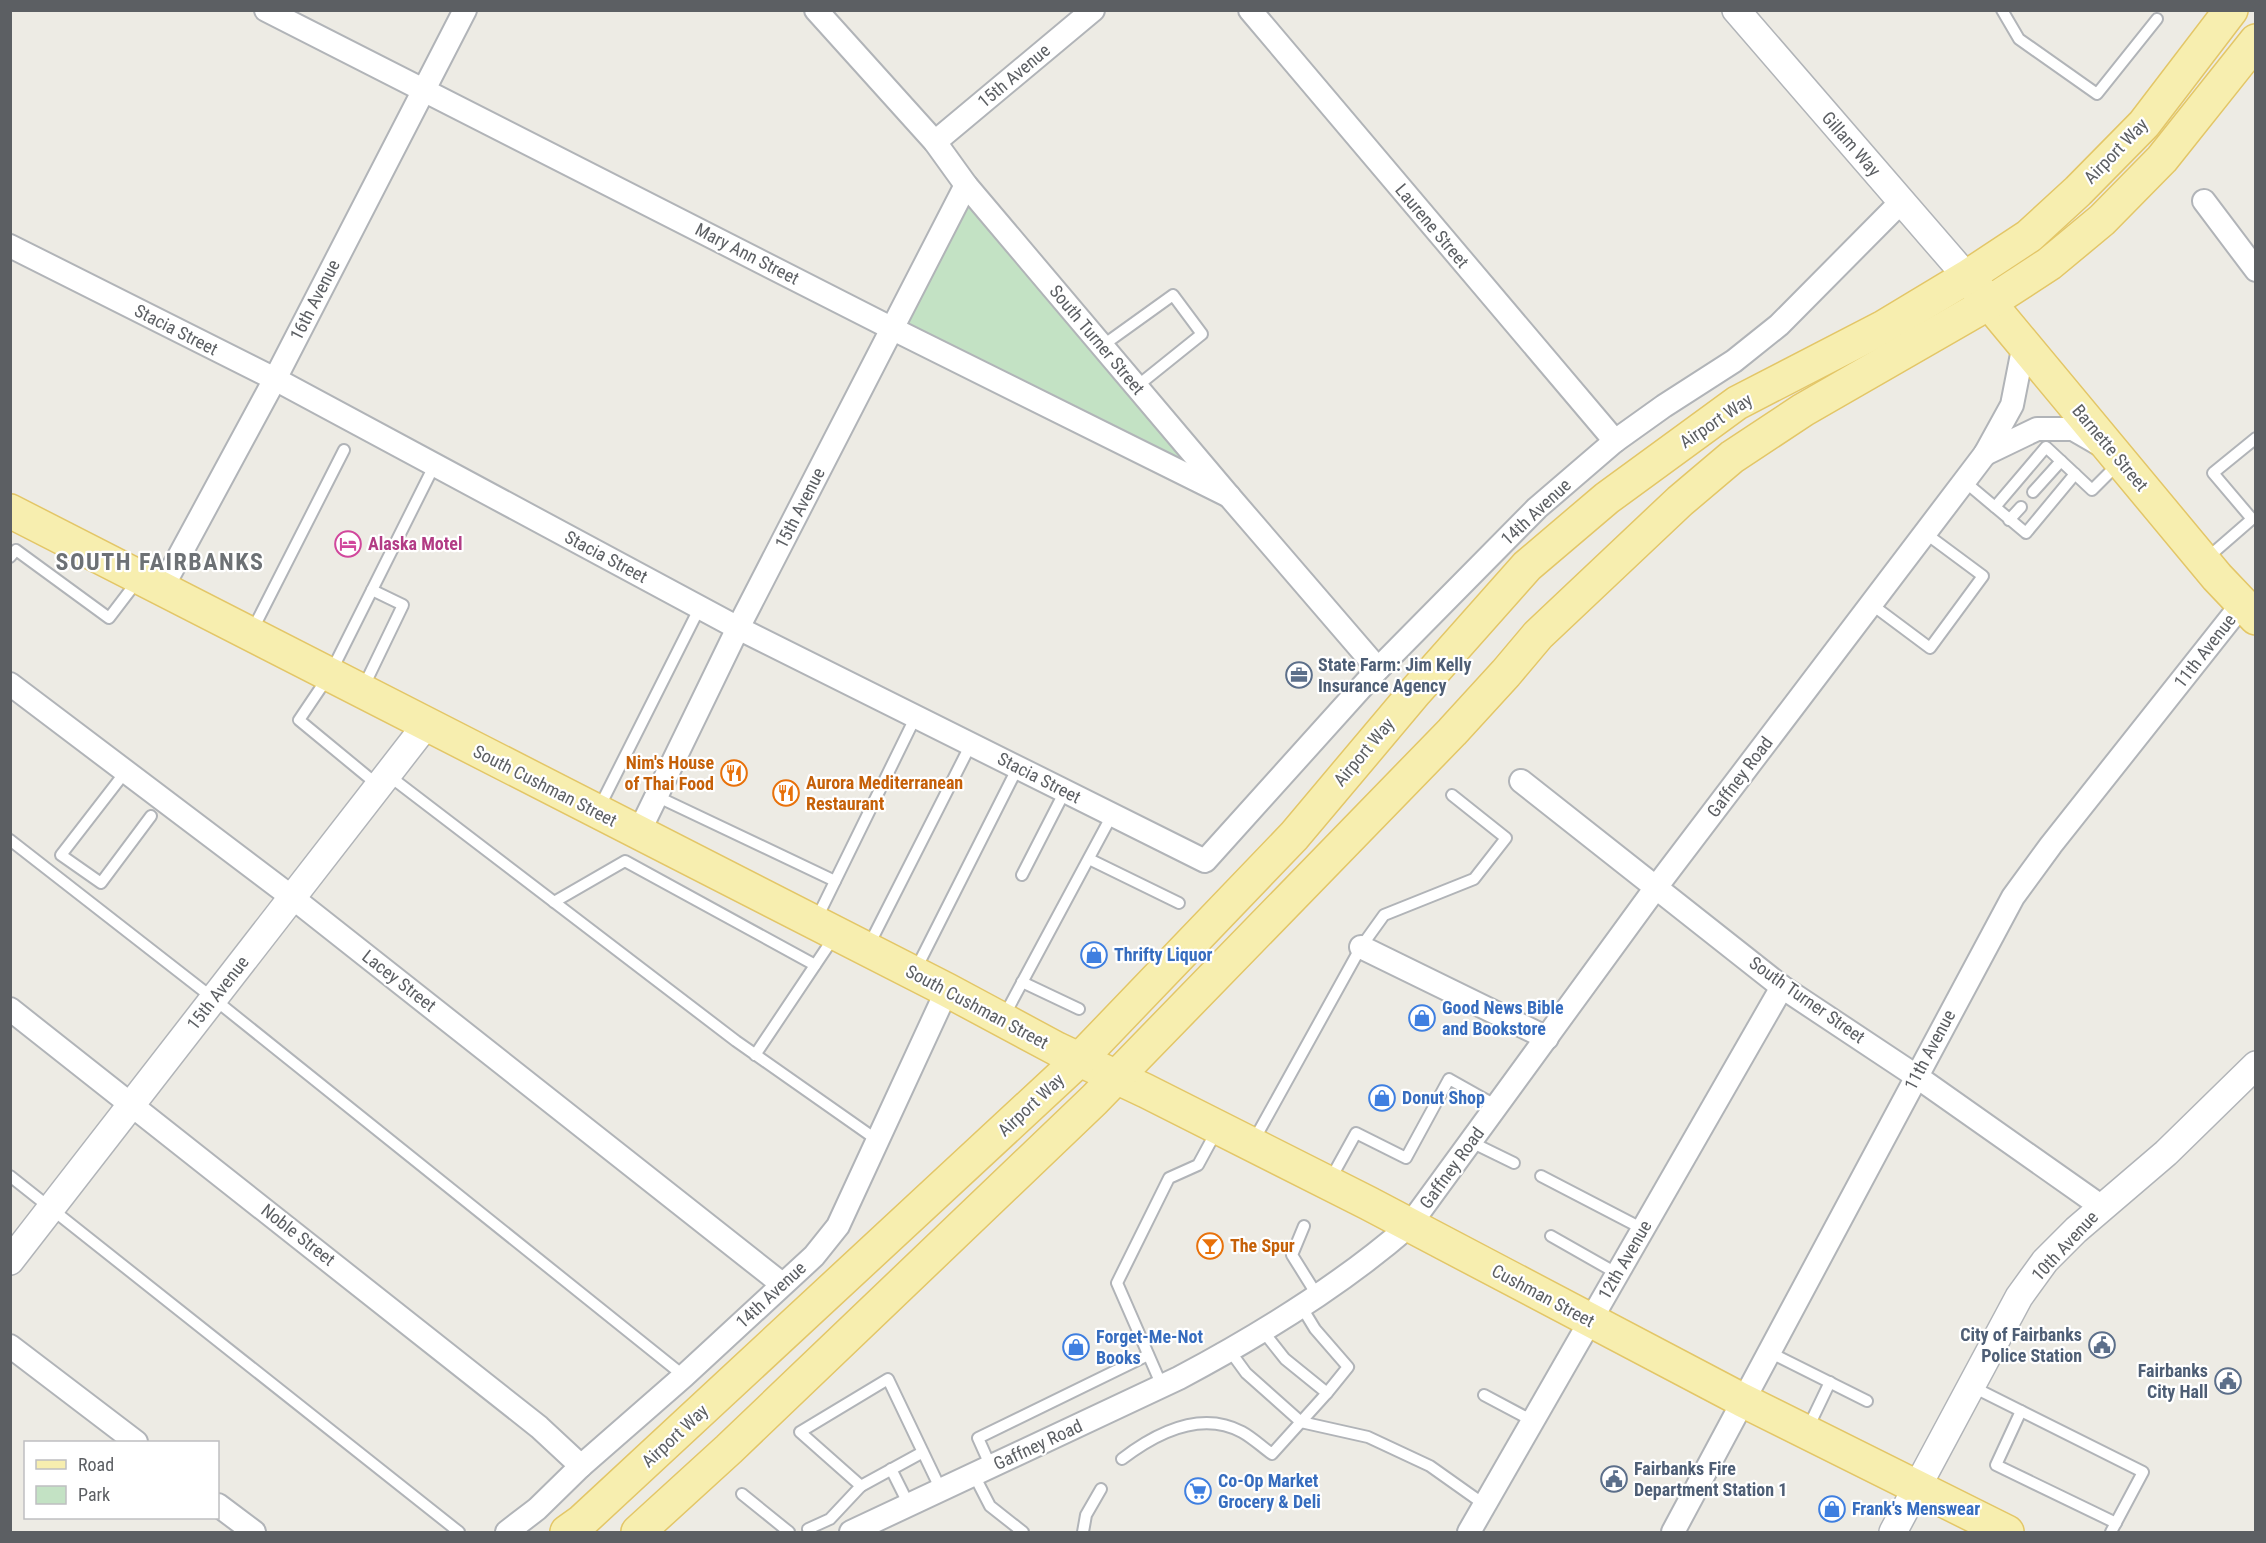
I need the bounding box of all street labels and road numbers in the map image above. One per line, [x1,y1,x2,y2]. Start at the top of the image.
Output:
street label: 15th Avenue [973,39,1054,112]
street label: Gillam Way [1818,107,1885,181]
street label: Airport Way [2079,113,2152,188]
street label: Laurene Street [1391,179,1474,272]
street label: Mary Ann Street [692,218,803,289]
street label: 16th Avenue [285,256,344,344]
street label: South Turner Street [1045,281,1149,399]
street label: Stacia Street [131,300,221,359]
street label: Airport Way [1676,388,1756,452]
street label: Barnette Street [2068,400,2153,495]
street label: 15th Avenue [770,464,829,552]
street label: 14th Avenue [1496,474,1575,549]
street label: Stacia Street [561,526,651,587]
street label: 11th Avenue [2169,610,2240,692]
street label: Airport Way [1329,713,1399,790]
street label: Gaffney Road [1702,732,1777,821]
street label: South Cushman Street [470,740,620,831]
street label: Stacia Street [994,748,1084,807]
street label: Lacey Street [358,945,440,1016]
street label: 15th Avenue [182,952,253,1034]
street label: South Turner Street [1745,952,1869,1047]
street label: South Cushman Street [902,960,1052,1053]
street label: 11th Avenue [1900,1006,1959,1093]
street label: Airport Way [993,1068,1068,1141]
street label: Gaffney Road [1415,1123,1488,1212]
street label: Noble Street [257,1199,339,1270]
street label: 10th Avenue [2027,1206,2102,1285]
street label: 12th Avenue [1594,1217,1656,1303]
street label: 14th Avenue [731,1257,810,1332]
street label: Cushman Street [1488,1260,1598,1331]
street label: Airport Way [637,1399,712,1472]
street label: Gaffney Road [990,1415,1085,1474]

